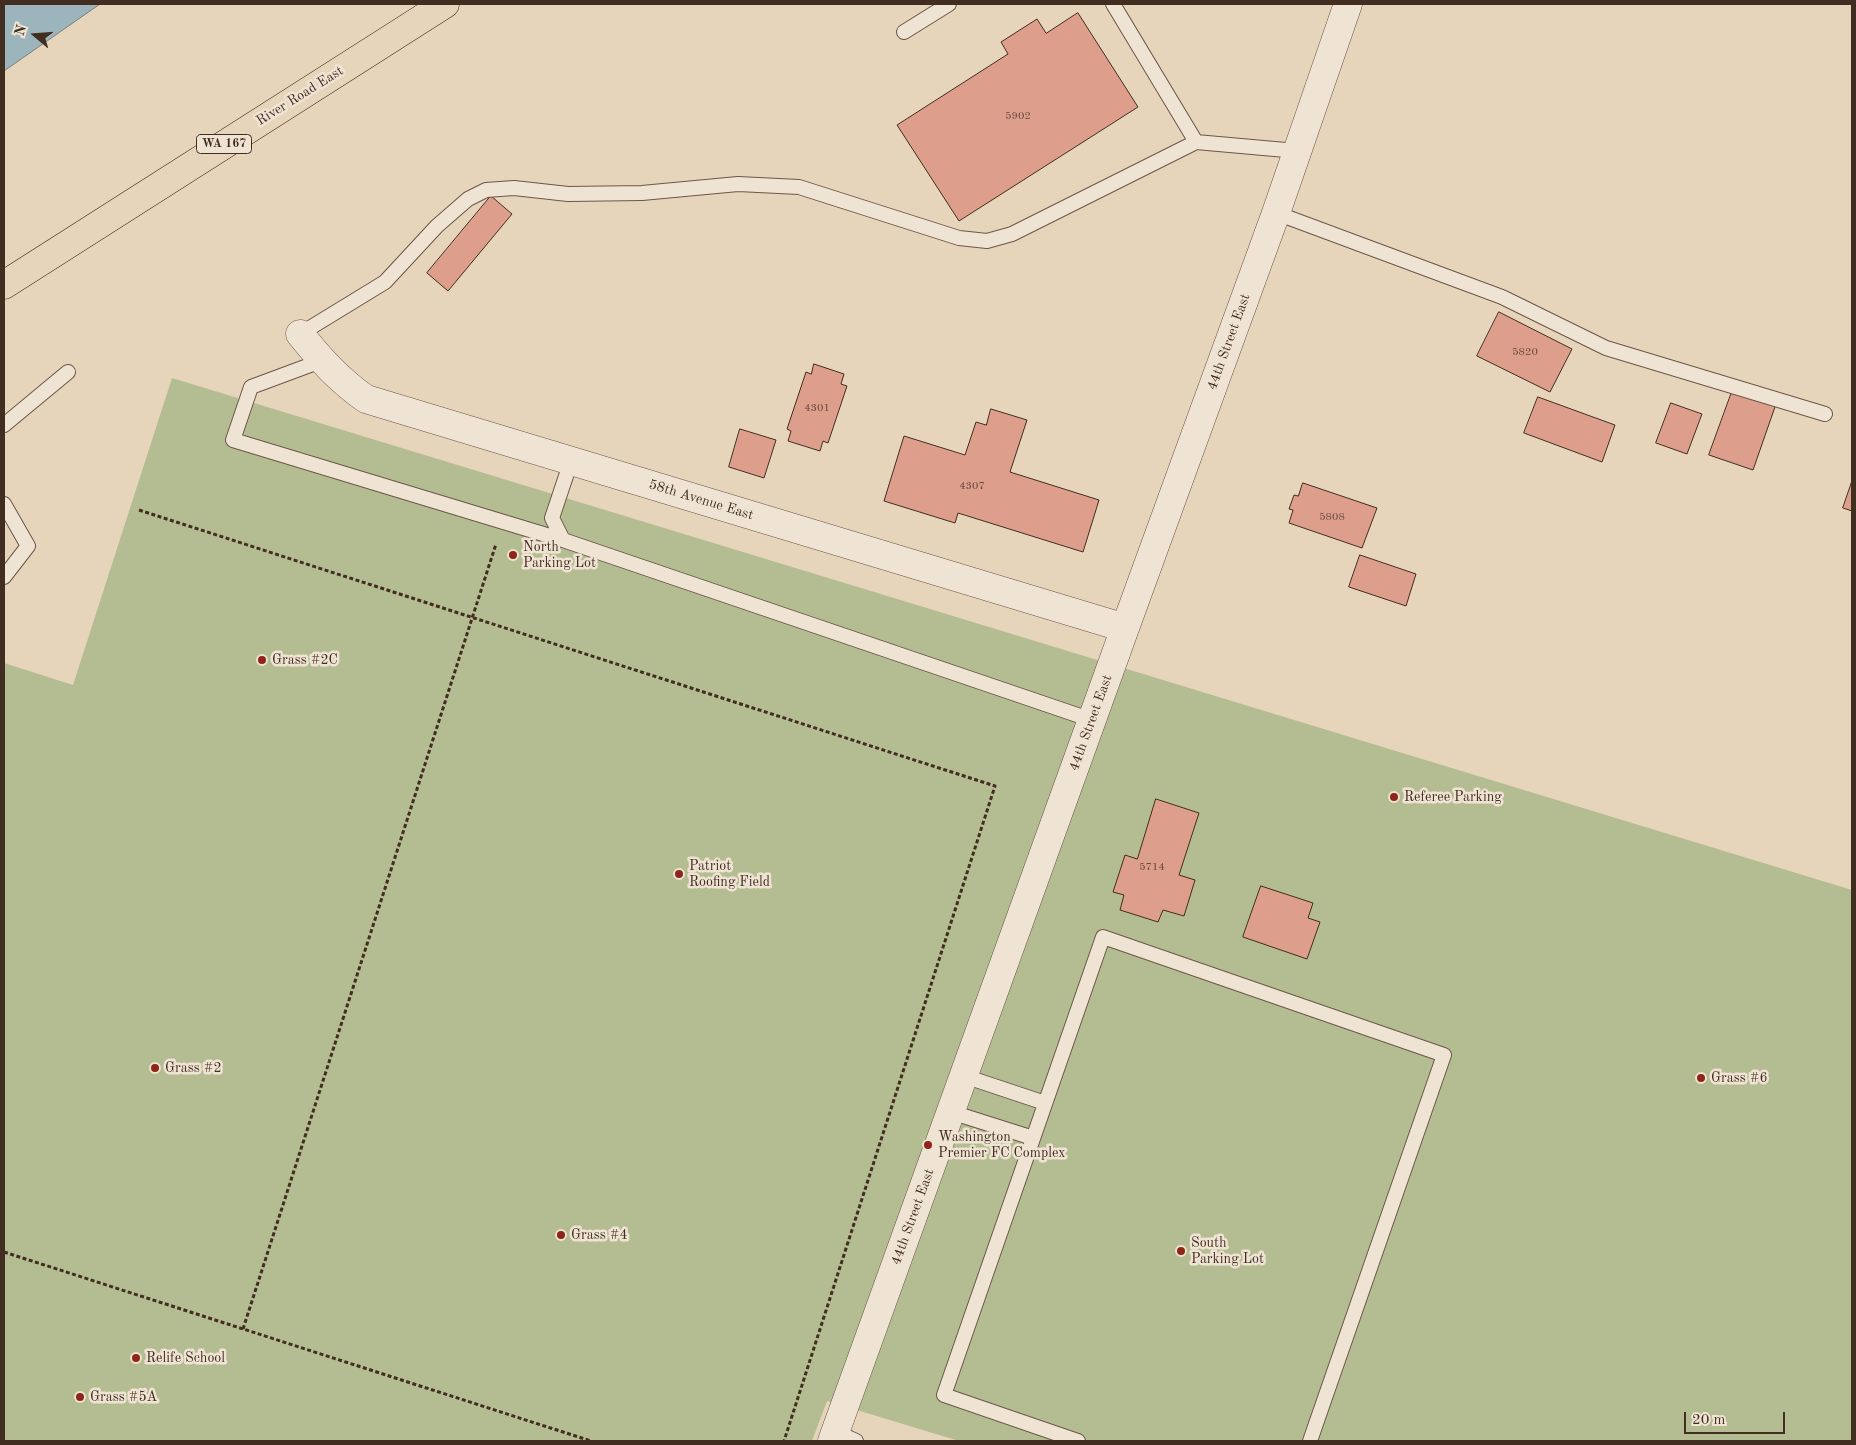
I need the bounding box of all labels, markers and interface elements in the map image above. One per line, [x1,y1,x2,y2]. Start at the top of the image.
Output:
north arrow [10,10,60,60]
text: N [12,23,29,38]
street label: River Road East [253,63,347,129]
house number: 5902 [1005,109,1031,123]
road number: WA 167 [196,134,252,154]
street label: 44th Street East [1204,292,1254,392]
house number: 5820 [1512,345,1538,359]
house number: 4301 [804,401,830,415]
street label: 58th Avenue East [647,476,755,524]
house number: 4307 [959,479,985,493]
house number: 5808 [1319,510,1345,524]
place label: North Parking Lot [523,539,596,572]
marker: North Parking Lot [507,549,519,561]
place label: Grass #2C [272,652,338,668]
marker: Grass #2C [256,654,268,666]
street label: 44th Street East [1066,673,1116,773]
place label: Referee Parking [1404,789,1502,805]
marker: Referee Parking [1388,791,1400,803]
place label: Patriot Roofing Field [689,858,770,890]
house number: 5714 [1139,860,1165,874]
marker: Patriot Roofing Field [673,868,685,880]
place label: Grass #2 [165,1060,222,1076]
marker: Grass #2 [149,1062,161,1074]
place label: Grass #6 [1711,1070,1768,1086]
marker: Grass #6 [1695,1072,1707,1084]
place label: Washington Premier FC Complex [938,1129,1066,1162]
marker: Washington Premier FC Complex [922,1139,934,1151]
street label: 44th Street East [888,1167,938,1267]
place label: Grass #4 [571,1227,628,1243]
marker: Grass #4 [555,1229,567,1241]
place label: South Parking Lot [1191,1235,1264,1268]
marker: South Parking Lot [1175,1245,1187,1257]
place label: Relife School [146,1350,225,1366]
marker: Relife School [130,1352,142,1364]
place label: Grass #5A [90,1389,157,1405]
marker: Grass #5A [74,1391,86,1403]
scale bar [1686,1402,1787,1434]
text: 20 m [1692,1413,1726,1428]

